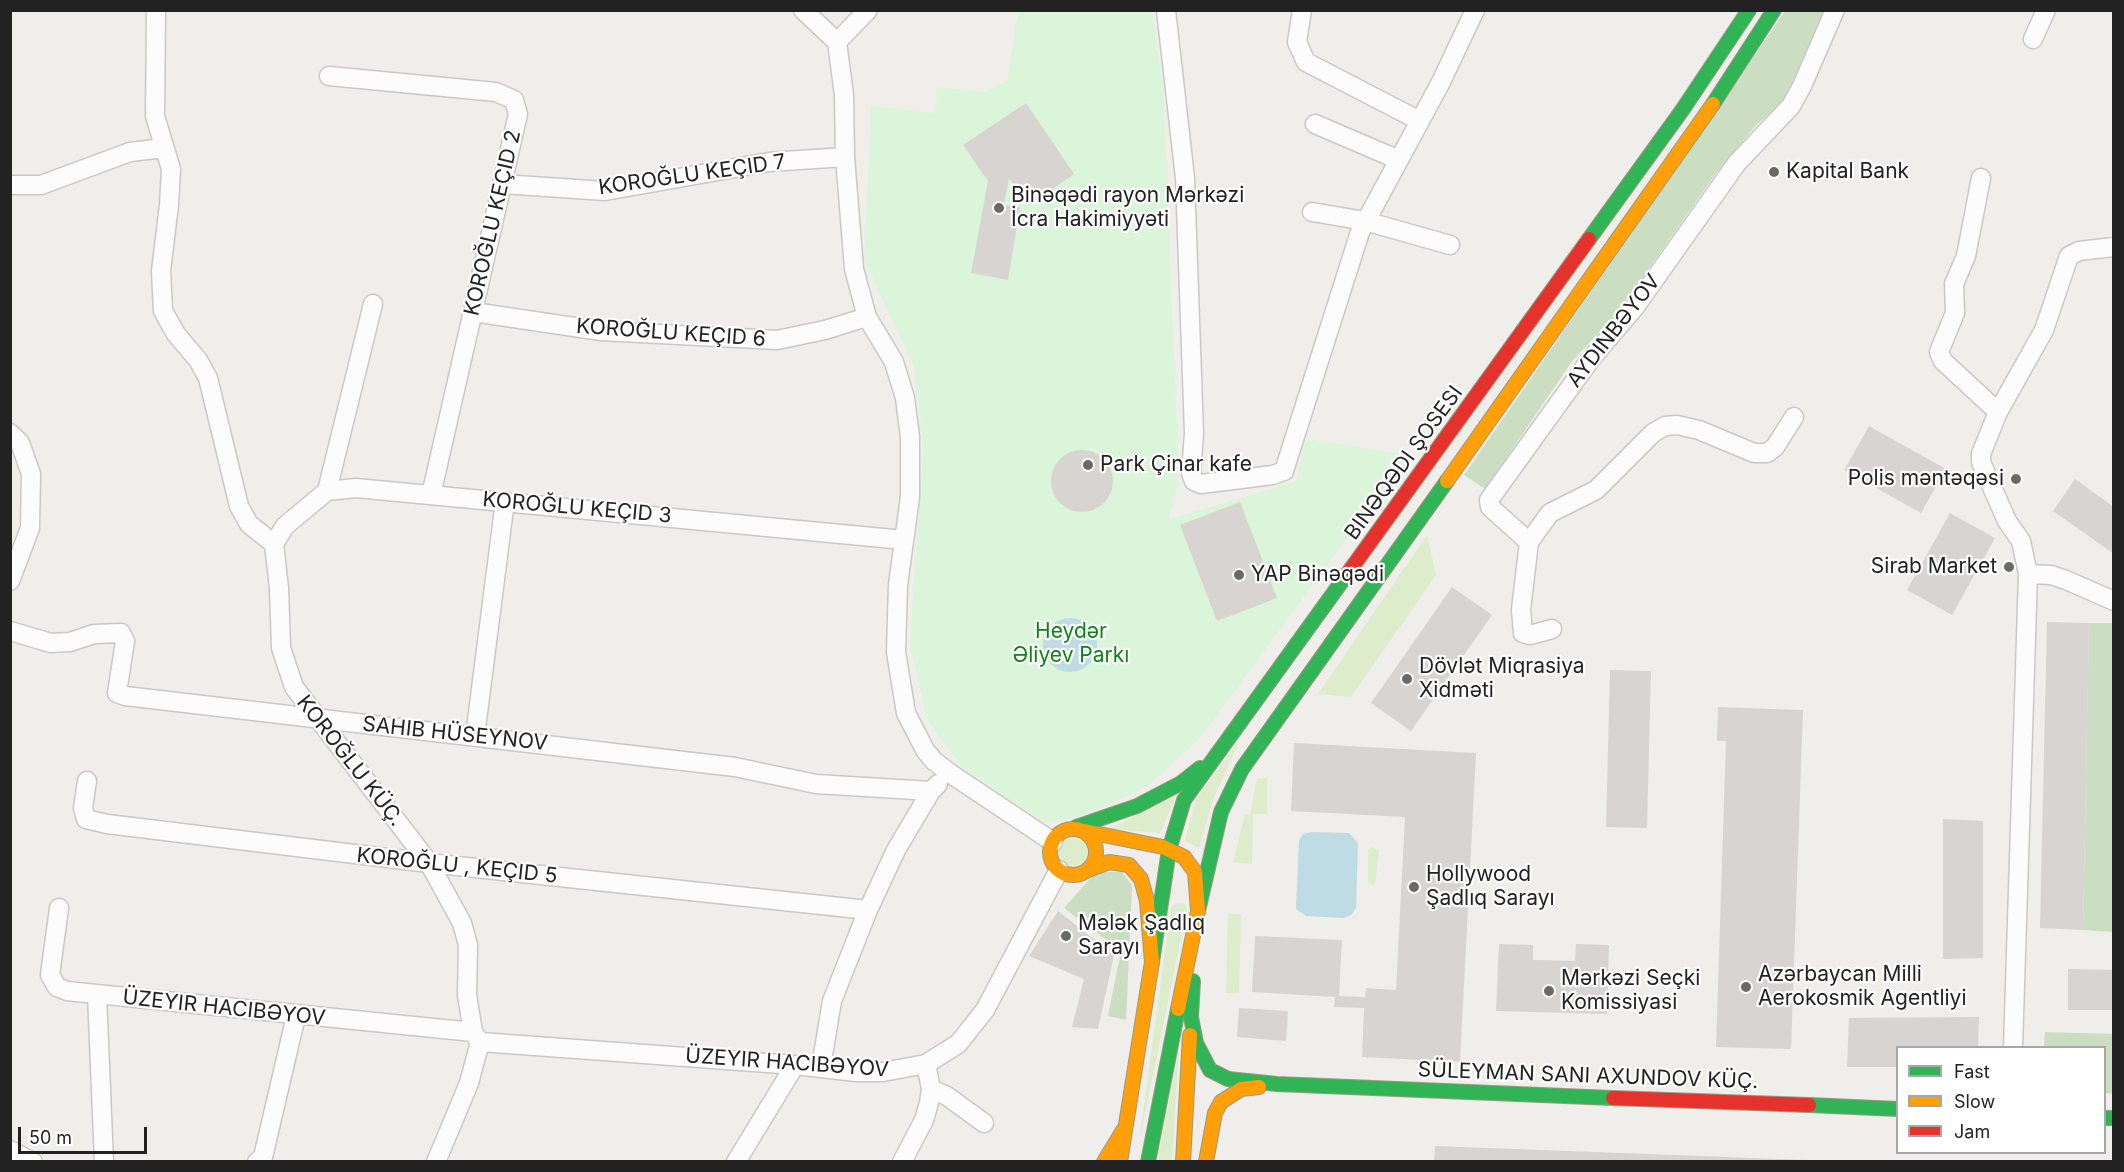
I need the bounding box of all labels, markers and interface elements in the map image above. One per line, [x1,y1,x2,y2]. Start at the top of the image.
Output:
street label: KOROĞLU KEÇID 2 [459,128,527,318]
street label: KOROĞLU KEÇID 7 [597,149,787,201]
place label: Kapital Bank [1786,159,1909,185]
marker: Kapital Bank [1767,165,1781,179]
place label: Binəqədi rayon Mərkəzi İcra Hakimiyyəti [1011,183,1244,233]
marker: Binəqədi rayon Mərkəzi İcra Hakimiyyəti [992,201,1006,215]
street label: AYDINBƏYOV [1562,269,1666,393]
street label: KOROĞLU KEÇID 6 [575,314,767,352]
street label: BINƏQƏDI ŞOSESI [1340,381,1468,545]
place label: Park Çinar kafe [1100,452,1252,478]
marker: Park Çinar kafe [1081,458,1095,472]
place label: Polis məntəqəsi [1848,466,2004,492]
marker: Polis məntəqəsi [2009,472,2023,486]
street label: KOROĞLU KEÇID 3 [481,487,673,529]
place label: Sirab Market [1871,554,1997,580]
marker: Sirab Market [2002,560,2016,574]
place label: YAP Binəqədi [1251,562,1384,588]
marker: YAP Binəqədi [1232,568,1246,582]
park label: Heydər Əliyev Parkı [1013,619,1129,669]
place label: Dövlət Miqrasiya Xidməti [1419,654,1585,704]
marker: Dövlət Miqrasiya Xidməti [1400,672,1414,686]
street label: KOROĞLU KÜÇ. [291,691,409,831]
street label: SAHIB HÜSEYNOV [361,712,549,756]
street label: KOROĞLU , KEÇID 5 [355,843,559,889]
place label: Hollywood Şadlıq Sarayı [1426,862,1555,912]
marker: Hollywood Şadlıq Sarayı [1407,880,1421,894]
place label: Mələk Şadlıq Sarayı [1078,911,1205,961]
marker: Mələk Şadlıq Sarayı [1059,929,1073,943]
place label: Azərbaycan Milli Aerokosmik Agentliyi [1758,962,1966,1012]
place label: Mərkəzi Seçki Komissiyasi [1561,966,1700,1016]
marker: Azərbaycan Milli Aerokosmik Agentliyi [1739,980,1753,994]
marker: Mərkəzi Seçki Komissiyasi [1542,984,1556,998]
street label: ÜZEYIR HACIBƏYOV [121,985,327,1031]
street label: ÜZEYIR HACIBƏYOV [684,1043,890,1083]
legend [1896,1046,2106,1154]
street label: SÜLEYMAN SANI AXUNDOV KÜÇ. [1417,1057,1759,1095]
text: Fast [1954,1061,1990,1082]
text: Slow [1954,1091,1995,1112]
scale bar [21,1115,150,1153]
text: Jam [1954,1121,1990,1142]
text: 50 m [29,1127,72,1148]

